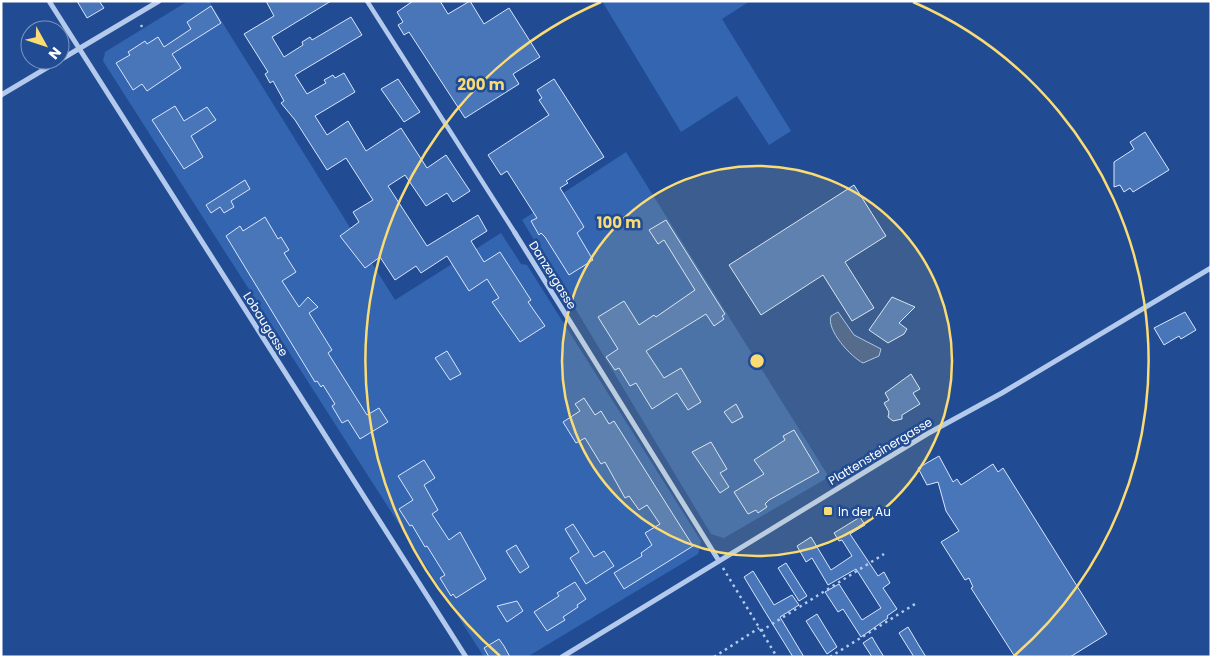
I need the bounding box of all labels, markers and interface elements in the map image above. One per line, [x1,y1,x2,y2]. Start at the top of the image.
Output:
north arrow [20,20,70,70]
text: N [44,43,66,64]
text: 200 m [457,74,505,95]
text: 100 m [597,212,641,233]
street label: Danzergasse [525,237,581,313]
street label: Lobaugasse [239,289,293,359]
centre of rings [748,352,766,370]
street label: Plattensteinergasse [825,413,935,489]
place label: In der Au [838,503,891,520]
marker: In der Au [822,505,834,517]

